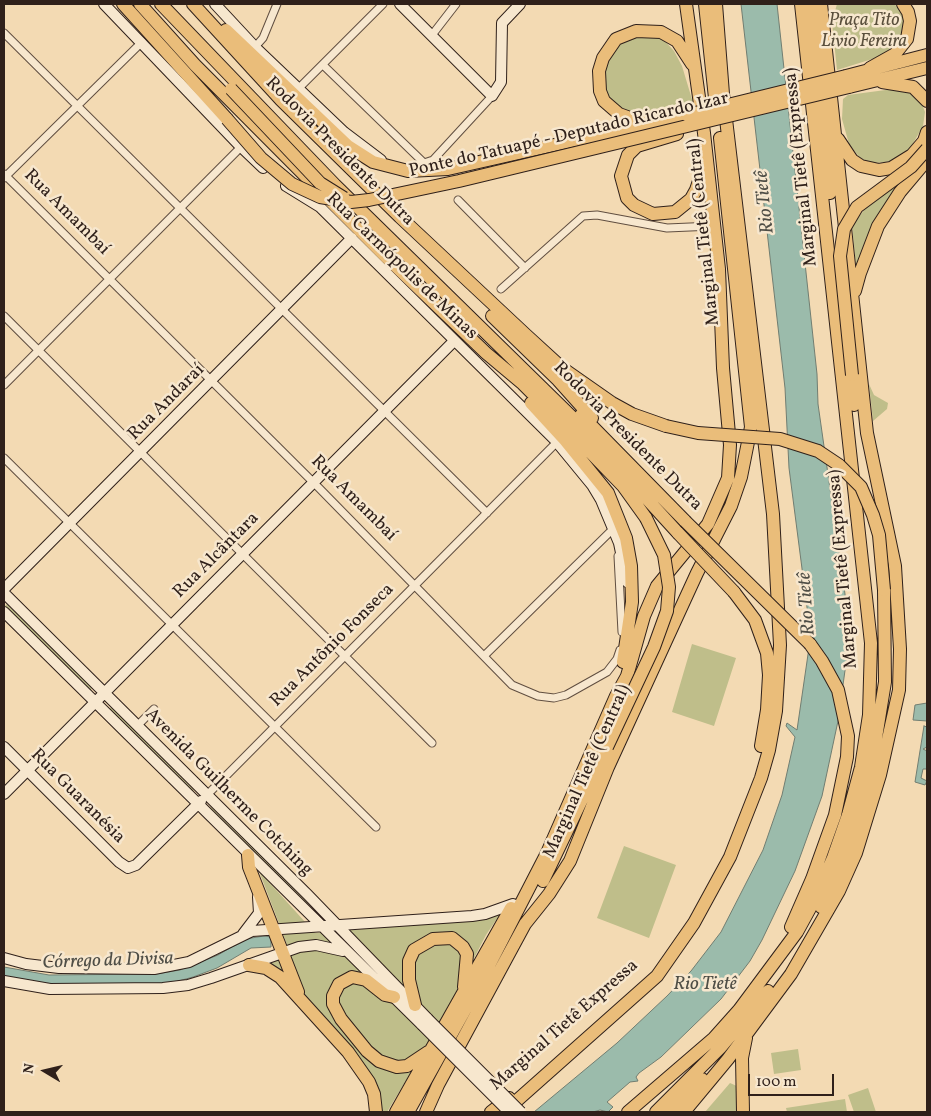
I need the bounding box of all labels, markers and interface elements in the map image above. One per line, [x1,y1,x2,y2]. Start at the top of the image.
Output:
park label: Praça Tito Livio Fereira [821,11,907,54]
street label: Marginal Tietê (Expressa) [781,66,823,268]
street label: Rodovia Presidente Dutra [260,73,418,231]
street label: Ponte do Tatuapé - Deputado Ricardo Izar [407,89,731,183]
street label: Marginal Tietê (Central) [684,137,726,327]
street label: Rua Amambaí [18,165,114,261]
water label: Rio Tietê [751,169,781,235]
street label: Rua Carmópolis de Minas [321,189,481,345]
street label: Rodovia Presidente Dutra [548,358,706,516]
street label: Rua Andaraí [124,360,210,446]
street label: Rua Amambaí [305,451,401,547]
street label: Marginal Tietê (Expressa) [825,469,863,669]
street label: Rua Alcântara [170,509,264,603]
water label: Rio Tietê [794,572,822,636]
street label: Rua Antônio Fonseca [267,580,399,712]
street label: Marginal Tietê (Central) [540,682,636,862]
street label: Avenida Guilherme Cotching [140,705,316,881]
street label: Rua Guaranésia [25,745,129,849]
water label: Córrego da Divisa [42,948,174,976]
street label: Marginal Tietê Expressa [486,956,644,1096]
water label: Rio Tietê [673,975,737,997]
north arrow [20,1046,70,1096]
text: N [20,1062,40,1075]
scale bar [751,1064,837,1096]
text: 100 m [756,1072,796,1093]

